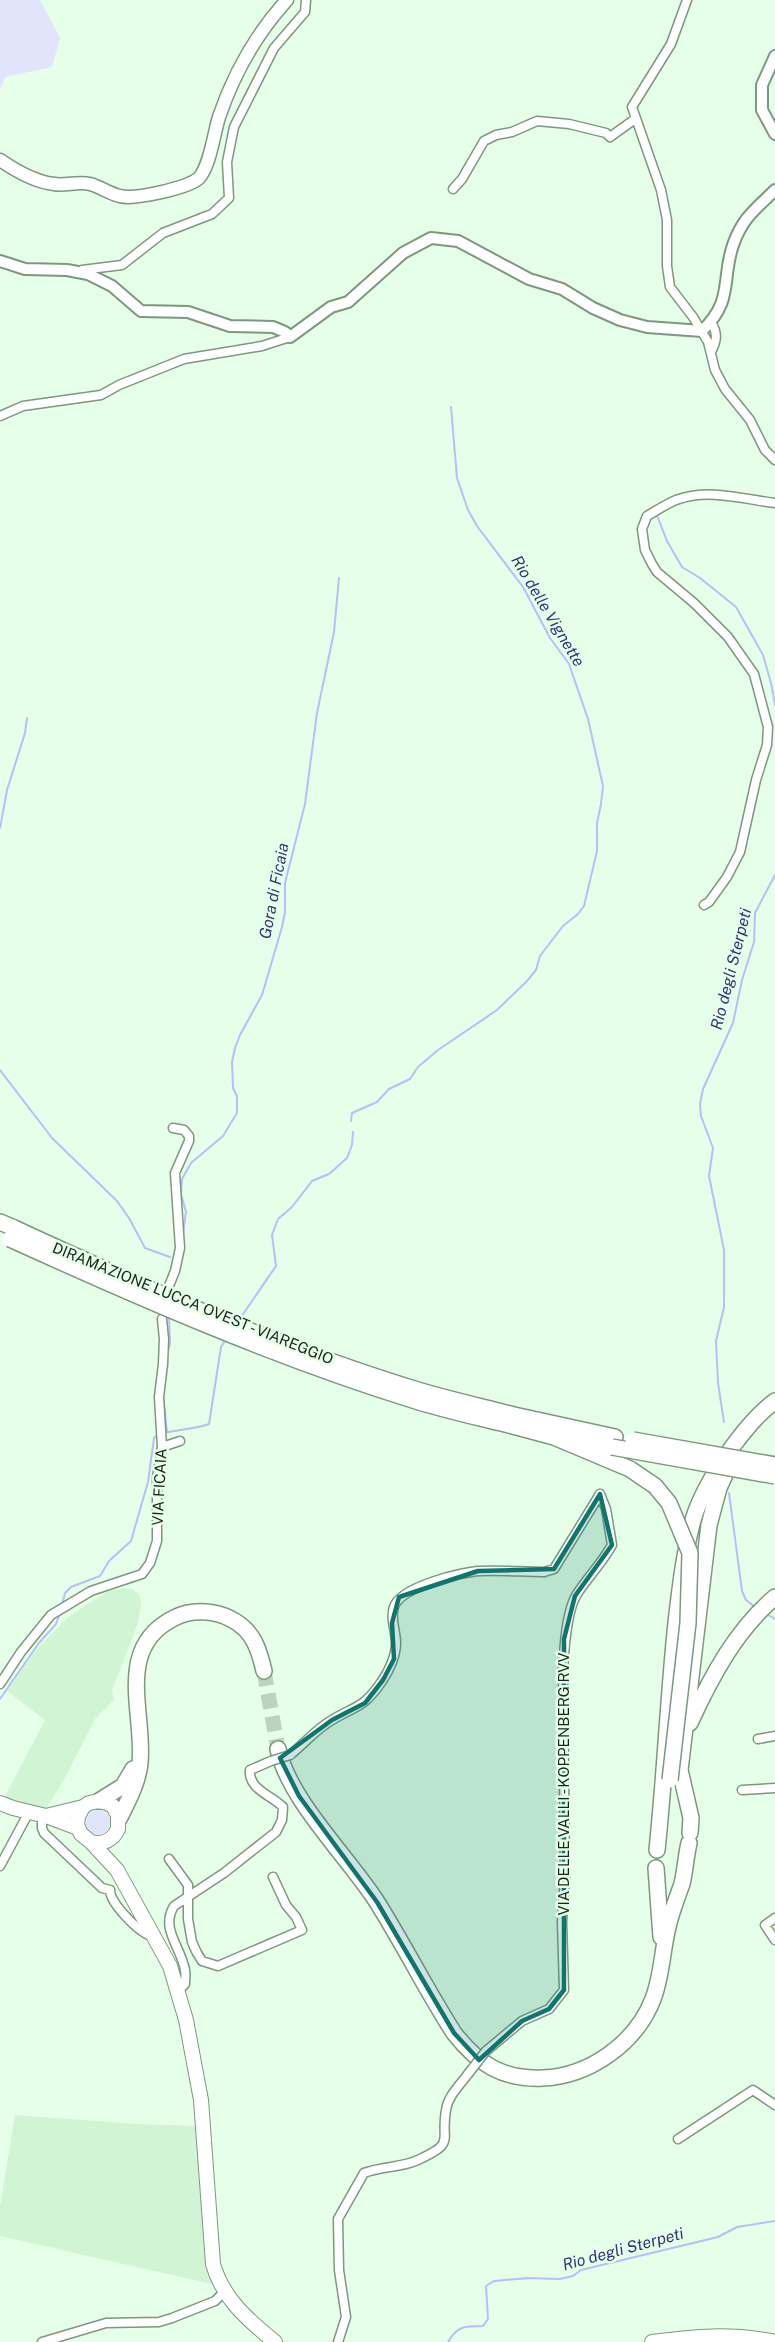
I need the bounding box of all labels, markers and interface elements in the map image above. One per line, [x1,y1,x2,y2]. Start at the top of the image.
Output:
water label: Rio delle Vignette [507,552,589,670]
water label: Gora di Ficaia [255,841,293,941]
water label: Rio degli Sterpeti [707,906,755,1032]
street label: DIRAMAZIONE LUCCA OVEST - VIAREGGIO [50,1239,336,1367]
street label: VIA FICAIA [148,1448,170,1526]
street label: VIA DELLE VALLI - KOPPENBERG RVV [555,1652,572,1916]
water label: Rio degli Sterpeti [560,2224,686,2274]

